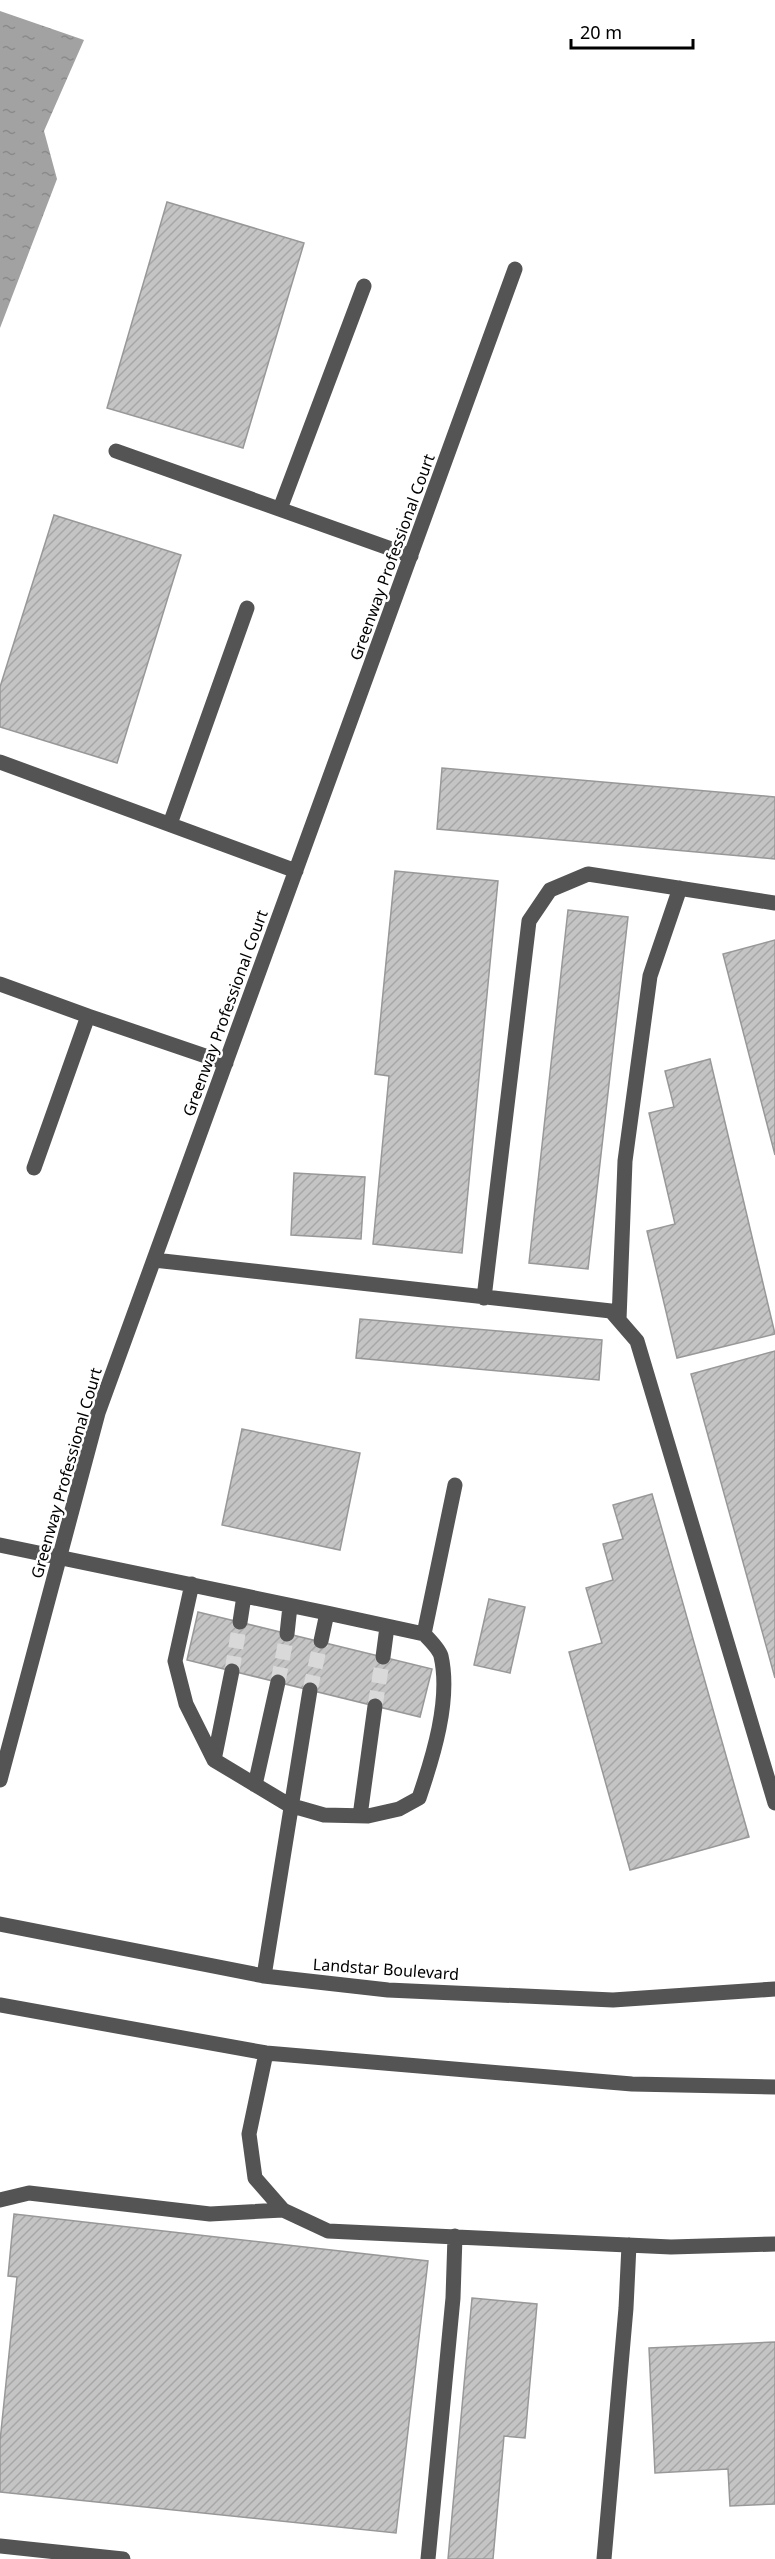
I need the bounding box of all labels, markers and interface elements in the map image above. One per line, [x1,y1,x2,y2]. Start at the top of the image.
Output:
scale bar [571,12,692,50]
text: 20 m [580,20,622,44]
street label: Greenway Professional Court [344,450,440,663]
street label: Greenway Professional Court [177,906,273,1119]
street label: Greenway Professional Court [25,1365,107,1581]
street label: Landstar Boulevard [312,1953,460,1985]

